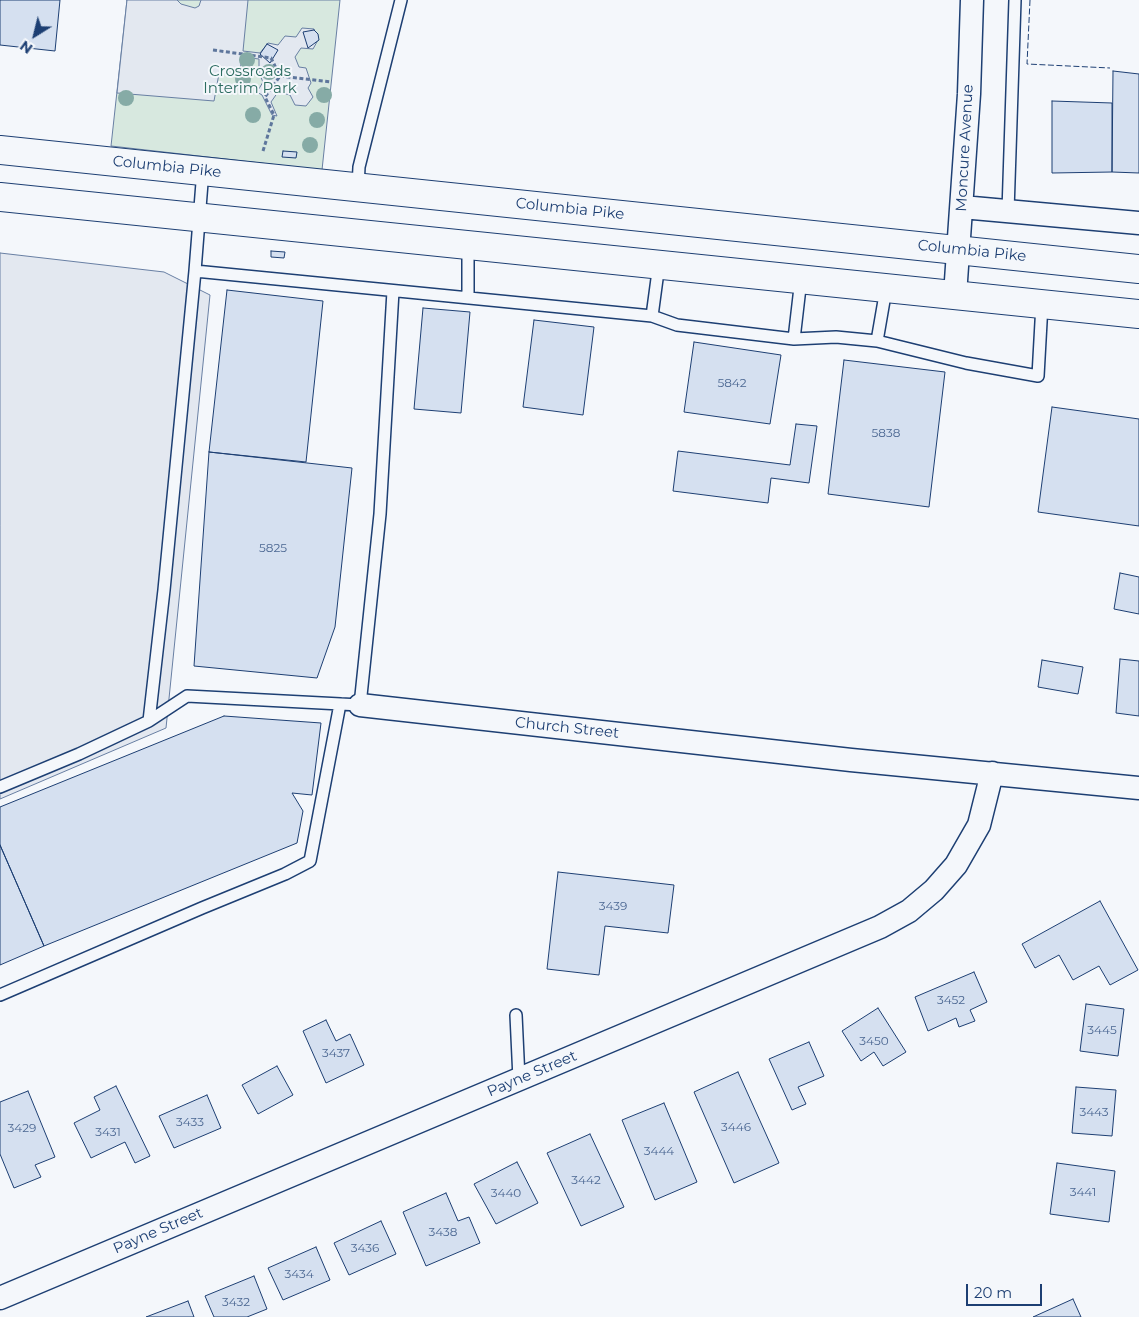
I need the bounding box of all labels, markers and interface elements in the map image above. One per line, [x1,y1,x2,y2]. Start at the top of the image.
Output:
north arrow [10,10,60,60]
text: N [16,37,36,58]
park label: Crossroads Interim Park [203,63,297,98]
street label: Moncure Avenue [953,84,977,212]
street label: Columbia Pike [112,152,222,182]
street label: Columbia Pike [515,194,625,224]
street label: Columbia Pike [917,236,1027,266]
house number: 5842 [717,376,747,390]
house number: 5838 [872,426,900,440]
house number: 5825 [259,541,287,555]
street label: Church Street [514,714,620,742]
house number: 3439 [599,899,627,913]
house number: 3452 [937,993,965,1007]
house number: 3445 [1087,1023,1117,1037]
house number: 3450 [859,1034,889,1048]
house number: 3437 [322,1046,350,1060]
street label: Payne Street [484,1047,580,1101]
house number: 3443 [1079,1105,1109,1119]
house number: 3433 [176,1115,204,1129]
house number: 3446 [721,1120,751,1134]
house number: 3429 [8,1121,36,1135]
house number: 3431 [95,1125,121,1139]
house number: 3444 [644,1144,674,1158]
house number: 3442 [571,1173,601,1187]
house number: 3441 [1070,1185,1096,1199]
house number: 3440 [491,1186,521,1200]
street label: Payne Street [110,1204,206,1258]
house number: 3438 [429,1225,457,1239]
house number: 3436 [351,1241,379,1255]
house number: 3434 [284,1267,314,1281]
scale bar [969,1274,1045,1306]
text: 20 m [974,1283,1012,1302]
house number: 3432 [222,1295,250,1309]

